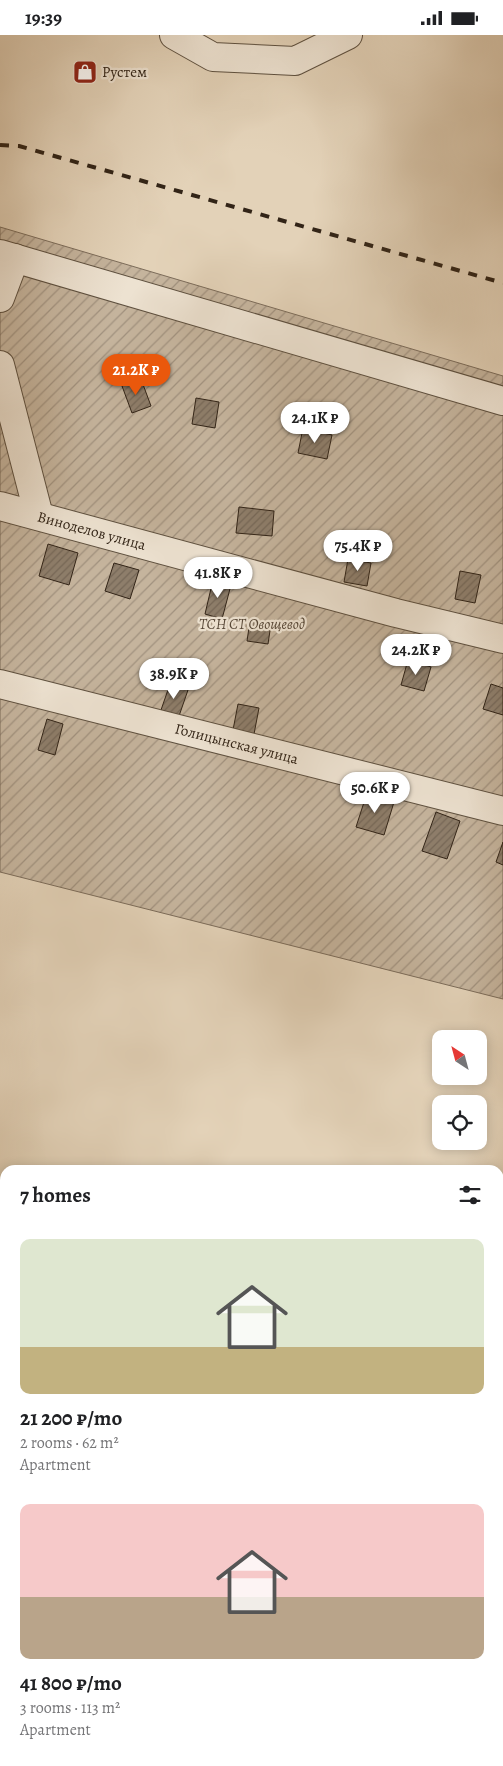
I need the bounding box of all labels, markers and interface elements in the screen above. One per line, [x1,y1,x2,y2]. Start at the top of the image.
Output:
text: 19:39 [25,5,62,31]
shop icon: Рустем [72,59,98,85]
place label: Рустем [102,62,147,82]
pin: 21.2K ₽ [90,353,182,396]
text: 21.2K ₽ [112,359,160,381]
pin: 24.1K ₽ [269,401,361,444]
text: 24.1K ₽ [292,407,338,429]
street label: Виноделов улица [35,507,148,555]
pin: 75.4K ₽ [312,529,404,572]
text: 75.4K ₽ [334,535,382,557]
pin: 41.8K ₽ [172,557,264,599]
text: 41.8K ₽ [195,562,241,584]
park label: ТСН СТ Овощевод [199,614,305,634]
pin: 24.2K ₽ [370,633,462,676]
text: 24.2K ₽ [392,639,440,661]
pin: 38.9K ₽ [128,657,220,700]
text: 38.9K ₽ [150,663,198,685]
street label: Голицынская улица [173,719,301,769]
pin: 50.6K ₽ [329,771,421,814]
text: 50.6K ₽ [351,777,399,799]
north arrow [432,1030,488,1085]
map controls [432,1030,487,1150]
button: locate [432,1095,487,1150]
text: 7 homes [20,1181,91,1209]
icon: filters [456,1181,484,1209]
icon: home [207,1272,297,1362]
text: 21 200 ₽/mo [20,1404,122,1432]
text: 2 rooms · 62 m² [20,1432,119,1454]
text: Apartment [20,1454,91,1476]
icon: home [207,1537,297,1627]
text: 41 800 ₽/mo [20,1669,122,1697]
text: 3 rooms · 113 m² [20,1697,120,1719]
text: Apartment [20,1719,91,1741]

